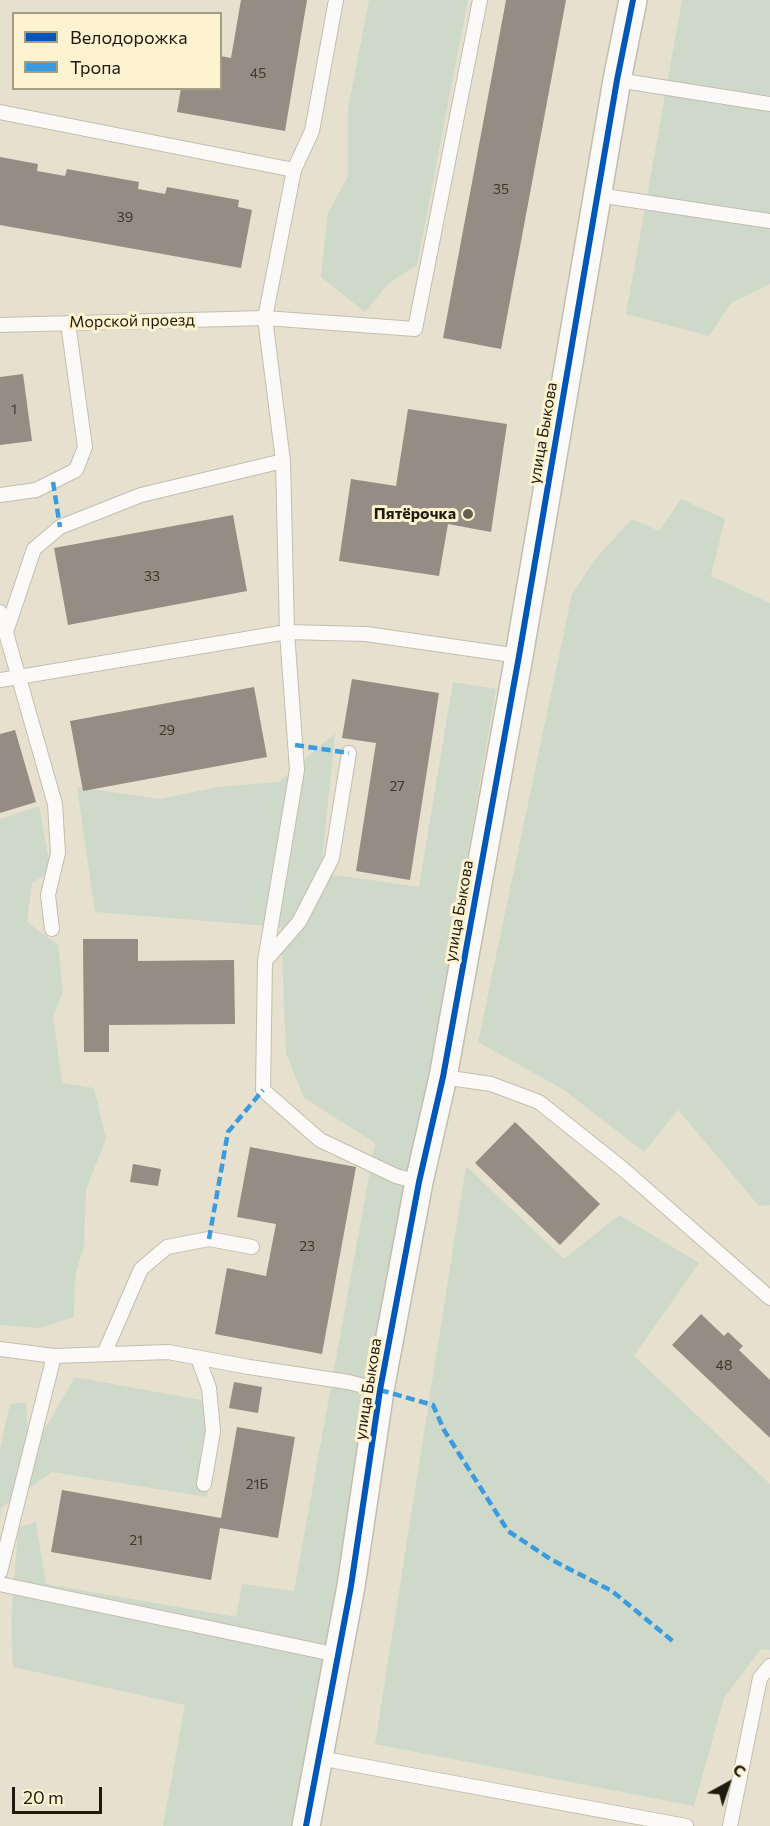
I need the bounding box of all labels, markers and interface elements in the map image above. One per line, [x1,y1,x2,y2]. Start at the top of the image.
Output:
legend [12,12,222,90]
text: Велодорожка [70,26,188,48]
text: Тропа [70,56,121,78]
house number: 45 [250,65,266,81]
house number: 35 [493,181,509,197]
house number: 39 [117,209,133,225]
street label: Морской проезд [69,310,195,332]
street label: улица Быкова [525,381,561,485]
house number: 1 [11,401,17,417]
place label: Пятёрочка [374,504,456,524]
marker: Пятёрочка [461,507,475,521]
house number: 33 [144,568,160,584]
house number: 29 [159,722,175,738]
house number: 27 [389,778,405,794]
street label: улица Быкова [441,859,477,963]
house number: 23 [299,1238,315,1254]
street label: улица Быкова [350,1337,386,1441]
house number: 48 [716,1357,732,1373]
house number: 21Б [246,1476,268,1492]
house number: 21 [129,1532,143,1548]
north arrow [698,1754,758,1814]
text: С [730,1759,750,1781]
scale bar [15,1775,105,1813]
text: 20 m [23,1786,64,1808]

